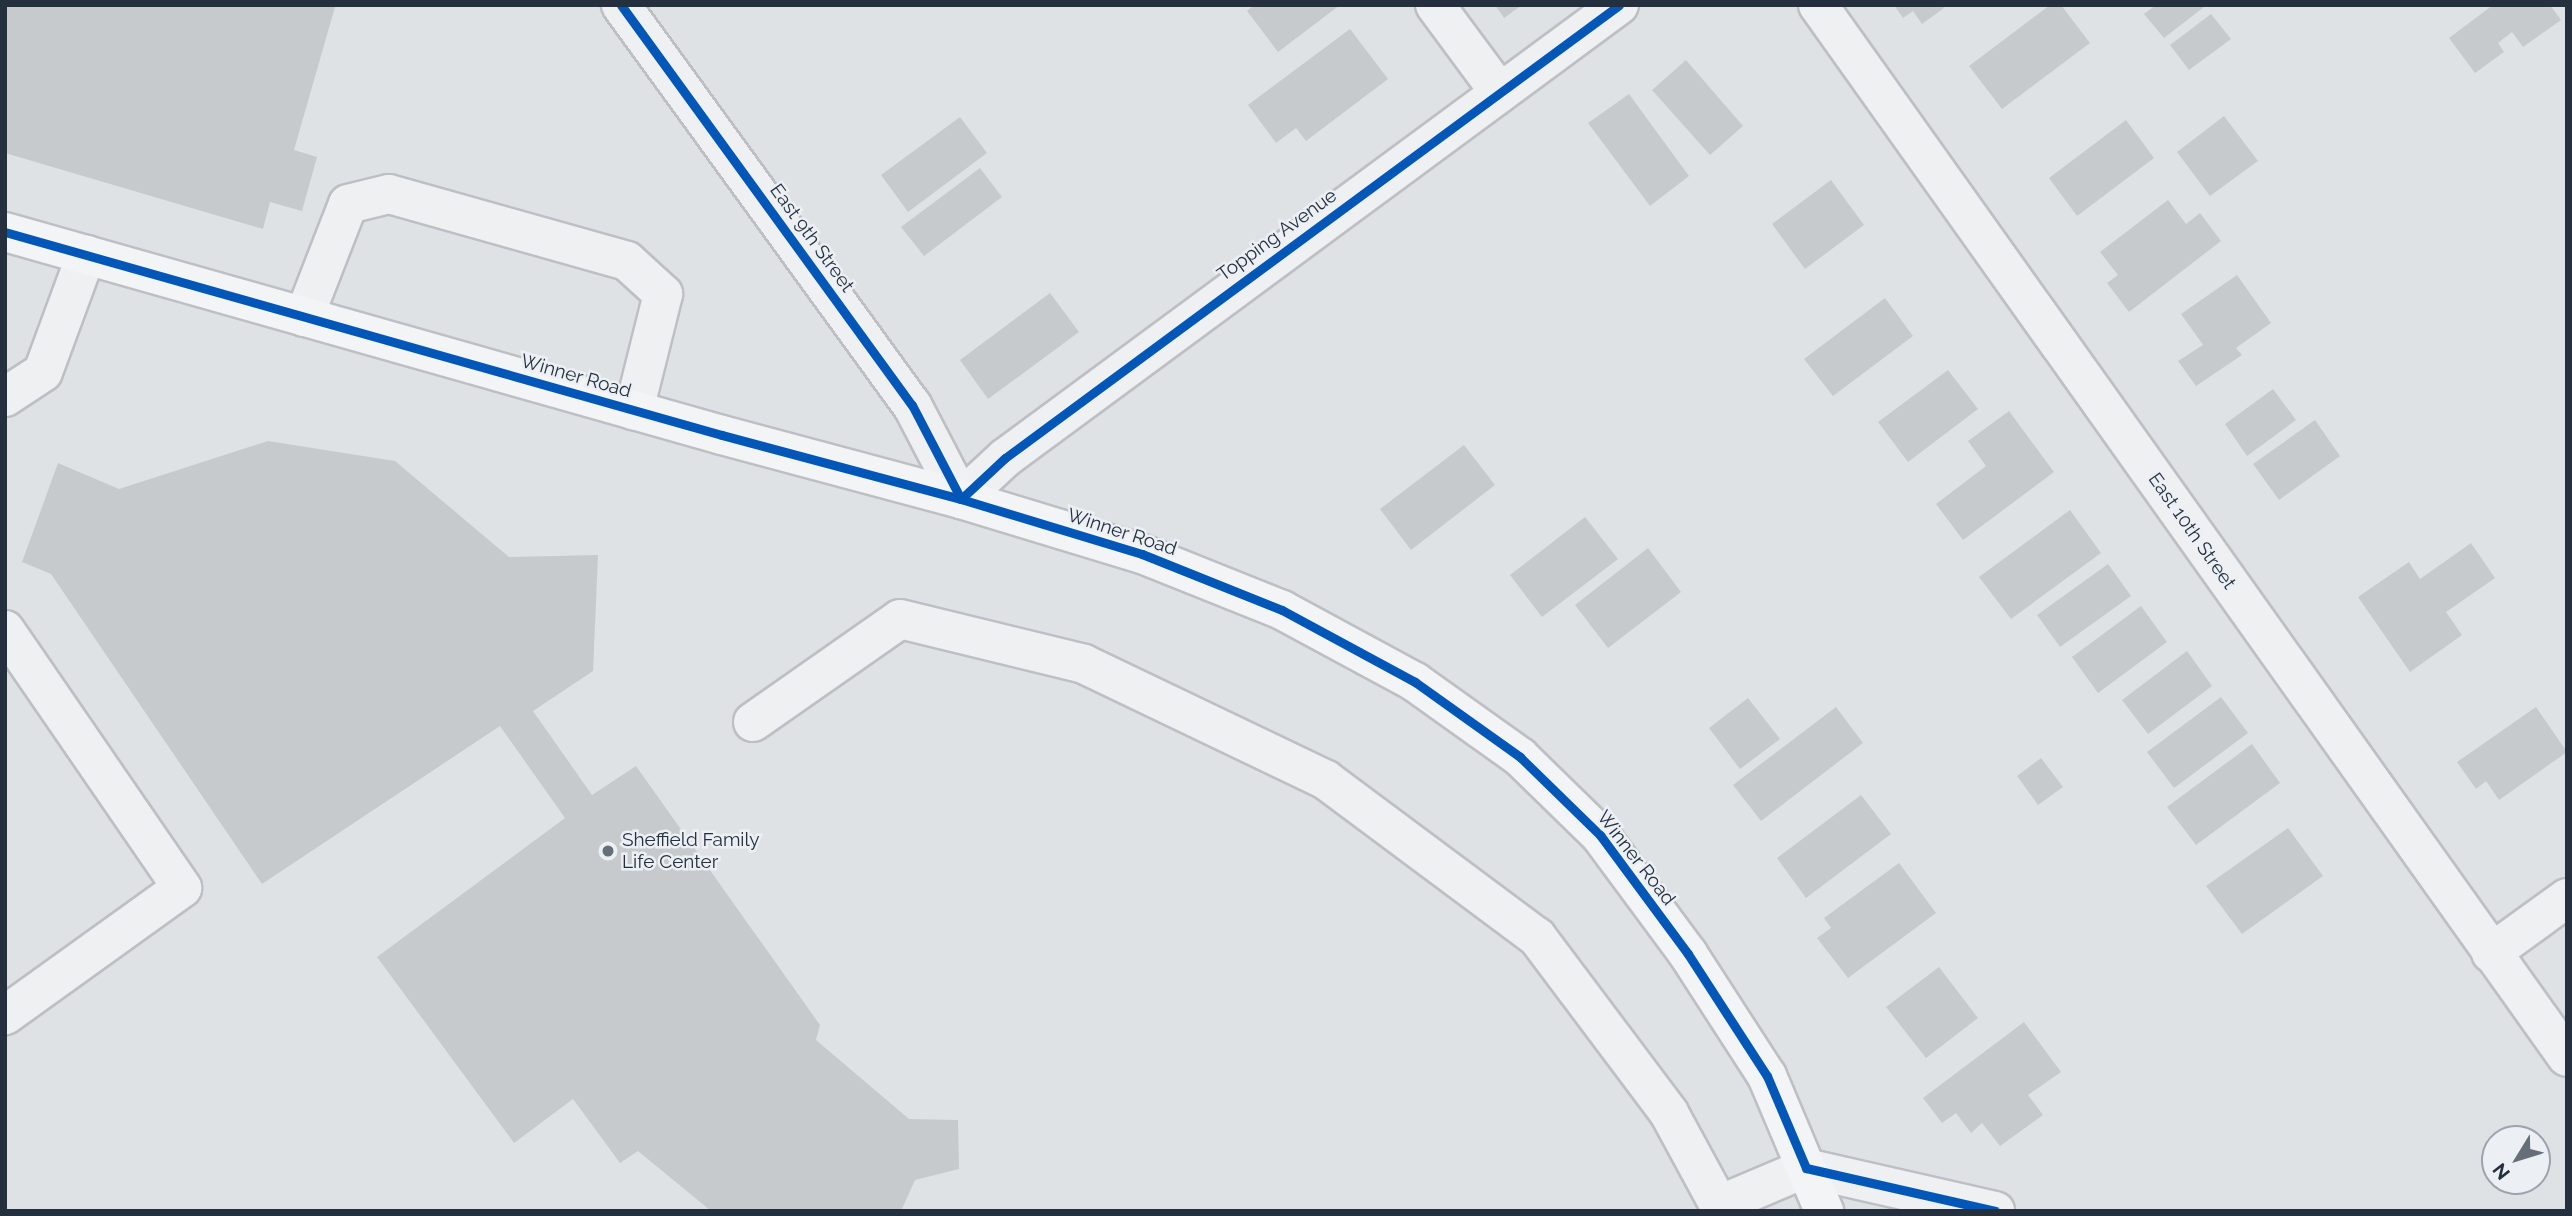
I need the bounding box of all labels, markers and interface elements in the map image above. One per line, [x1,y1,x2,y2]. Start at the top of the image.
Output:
street label: East 9th Street [765,179,859,297]
street label: Topping Avenue [1213,184,1341,286]
street label: Winner Road [518,349,634,403]
street label: East 10th Street [2143,468,2241,594]
street label: Winner Road [1064,503,1180,561]
street label: Winner Road [1592,806,1680,910]
place label: Sheffield Family Life Center [622,829,760,873]
marker: Sheffield Family Life Center [600,843,616,859]
north arrow [2481,1125,2551,1195]
text: N [2488,1159,2514,1184]

